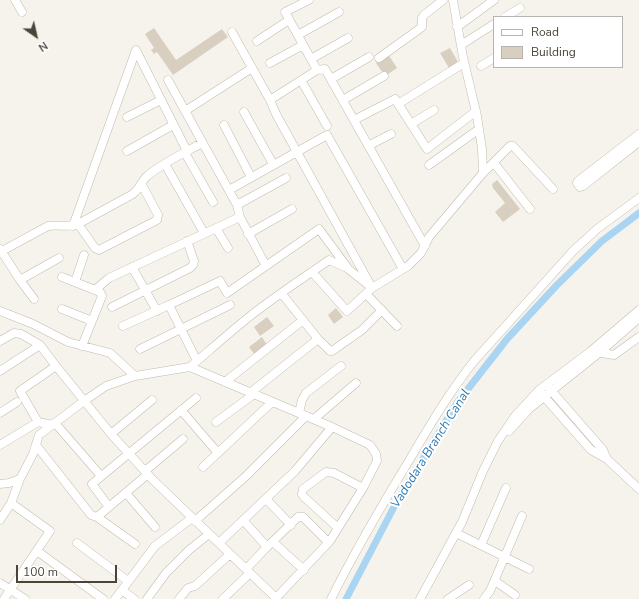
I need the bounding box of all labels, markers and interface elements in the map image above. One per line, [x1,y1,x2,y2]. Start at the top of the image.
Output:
north arrow [16,16,56,56]
legend [493,16,623,68]
text: Road [531,24,559,40]
text: N [35,38,51,55]
text: Building [531,44,576,60]
water label: Vadodara Branch Canal [388,387,474,511]
scale bar [18,557,119,583]
text: 100 m [23,564,58,580]

